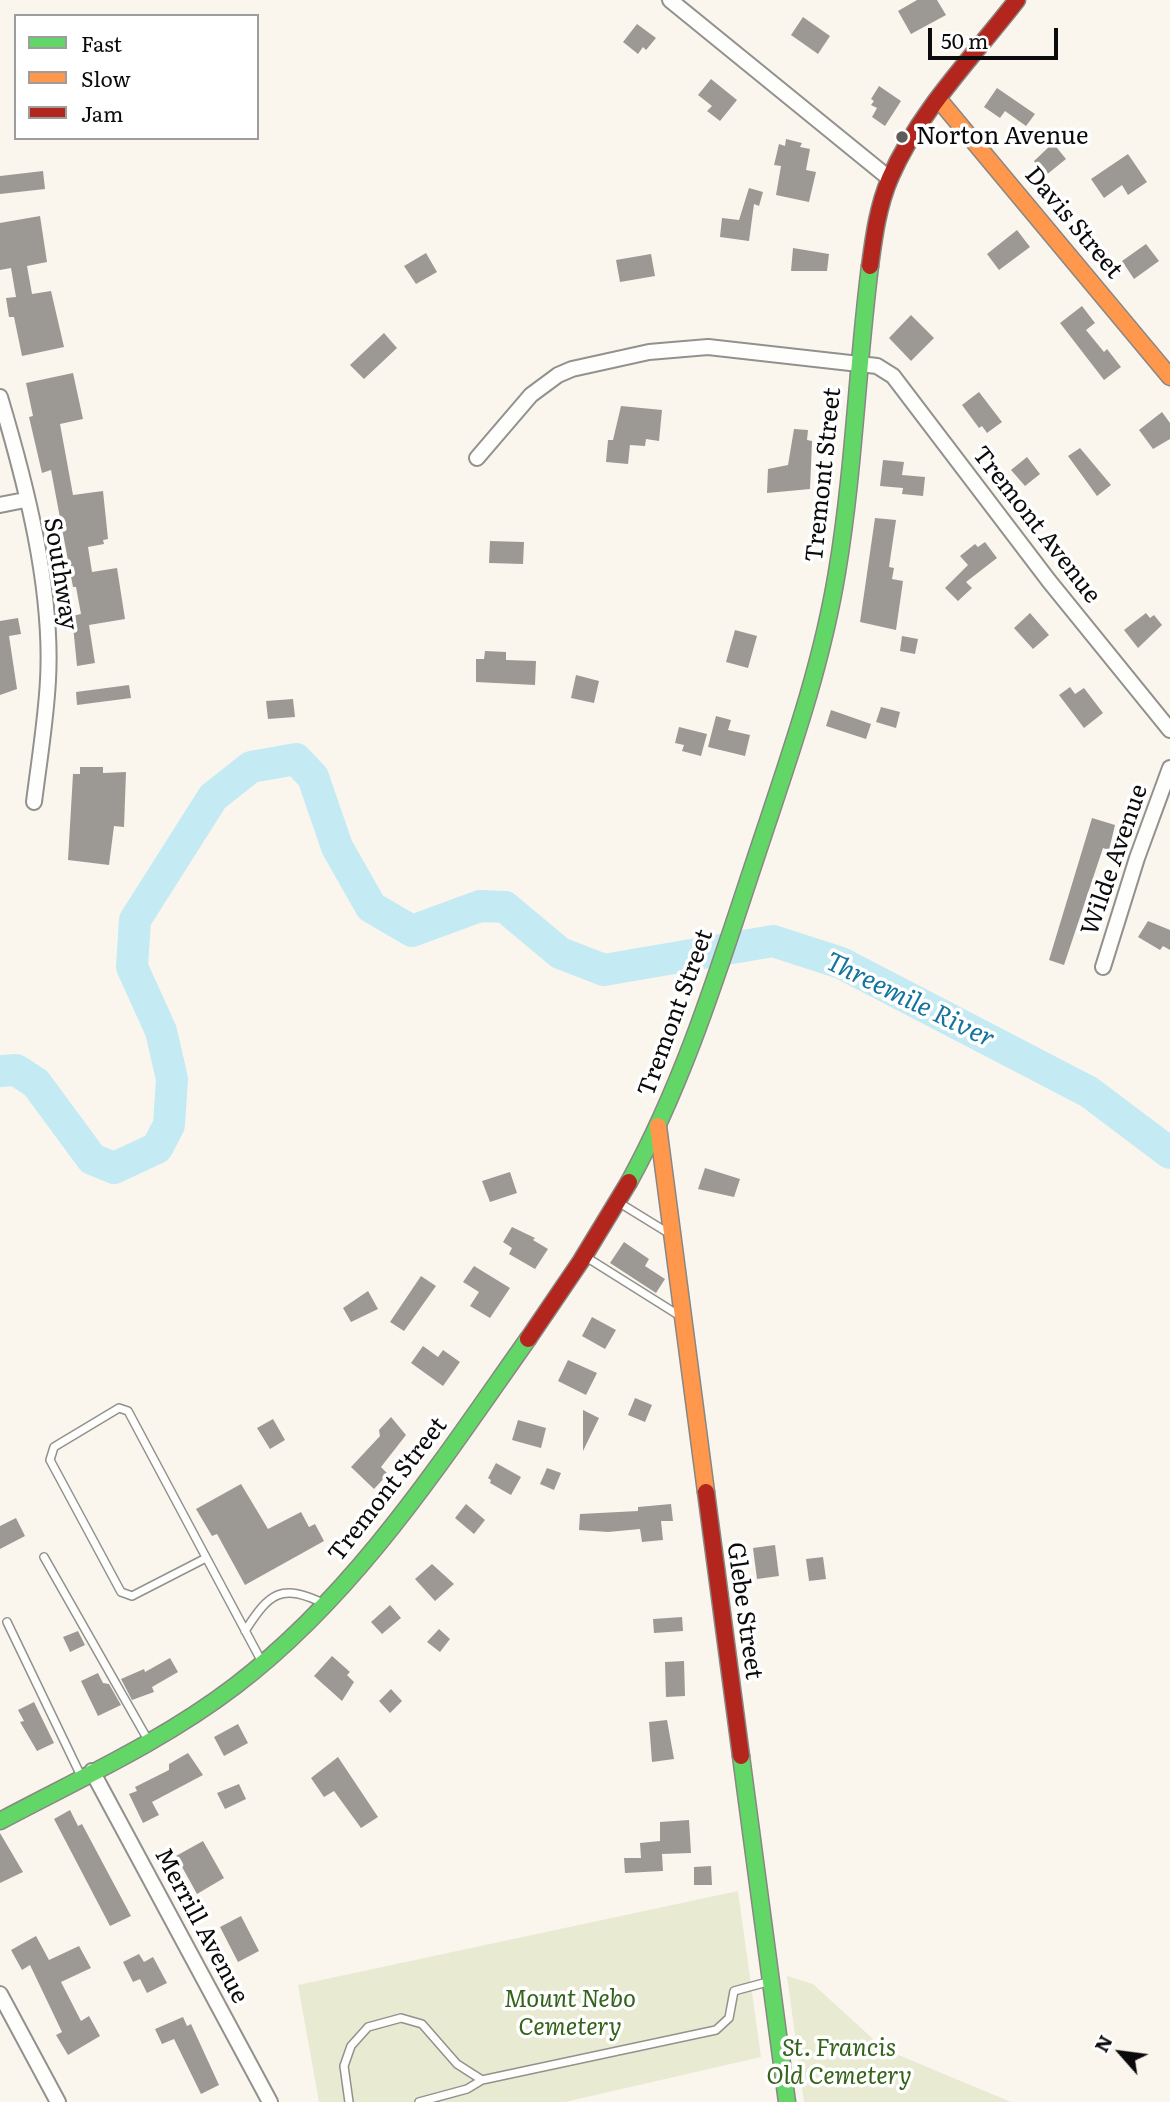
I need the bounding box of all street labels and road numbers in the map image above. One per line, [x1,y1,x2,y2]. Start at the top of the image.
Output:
street label: Davis Street [1018,161,1128,285]
street label: Tremont Street [800,386,848,564]
street label: Tremont Avenue [966,441,1106,609]
street label: Southway [37,516,83,632]
street label: Wilde Avenue [1076,781,1154,939]
street label: Tremont Street [632,926,720,1100]
street label: Tremont Street [323,1412,453,1568]
street label: Glebe Street [720,1541,768,1681]
street label: Merrill Avenue [148,1843,254,2009]

